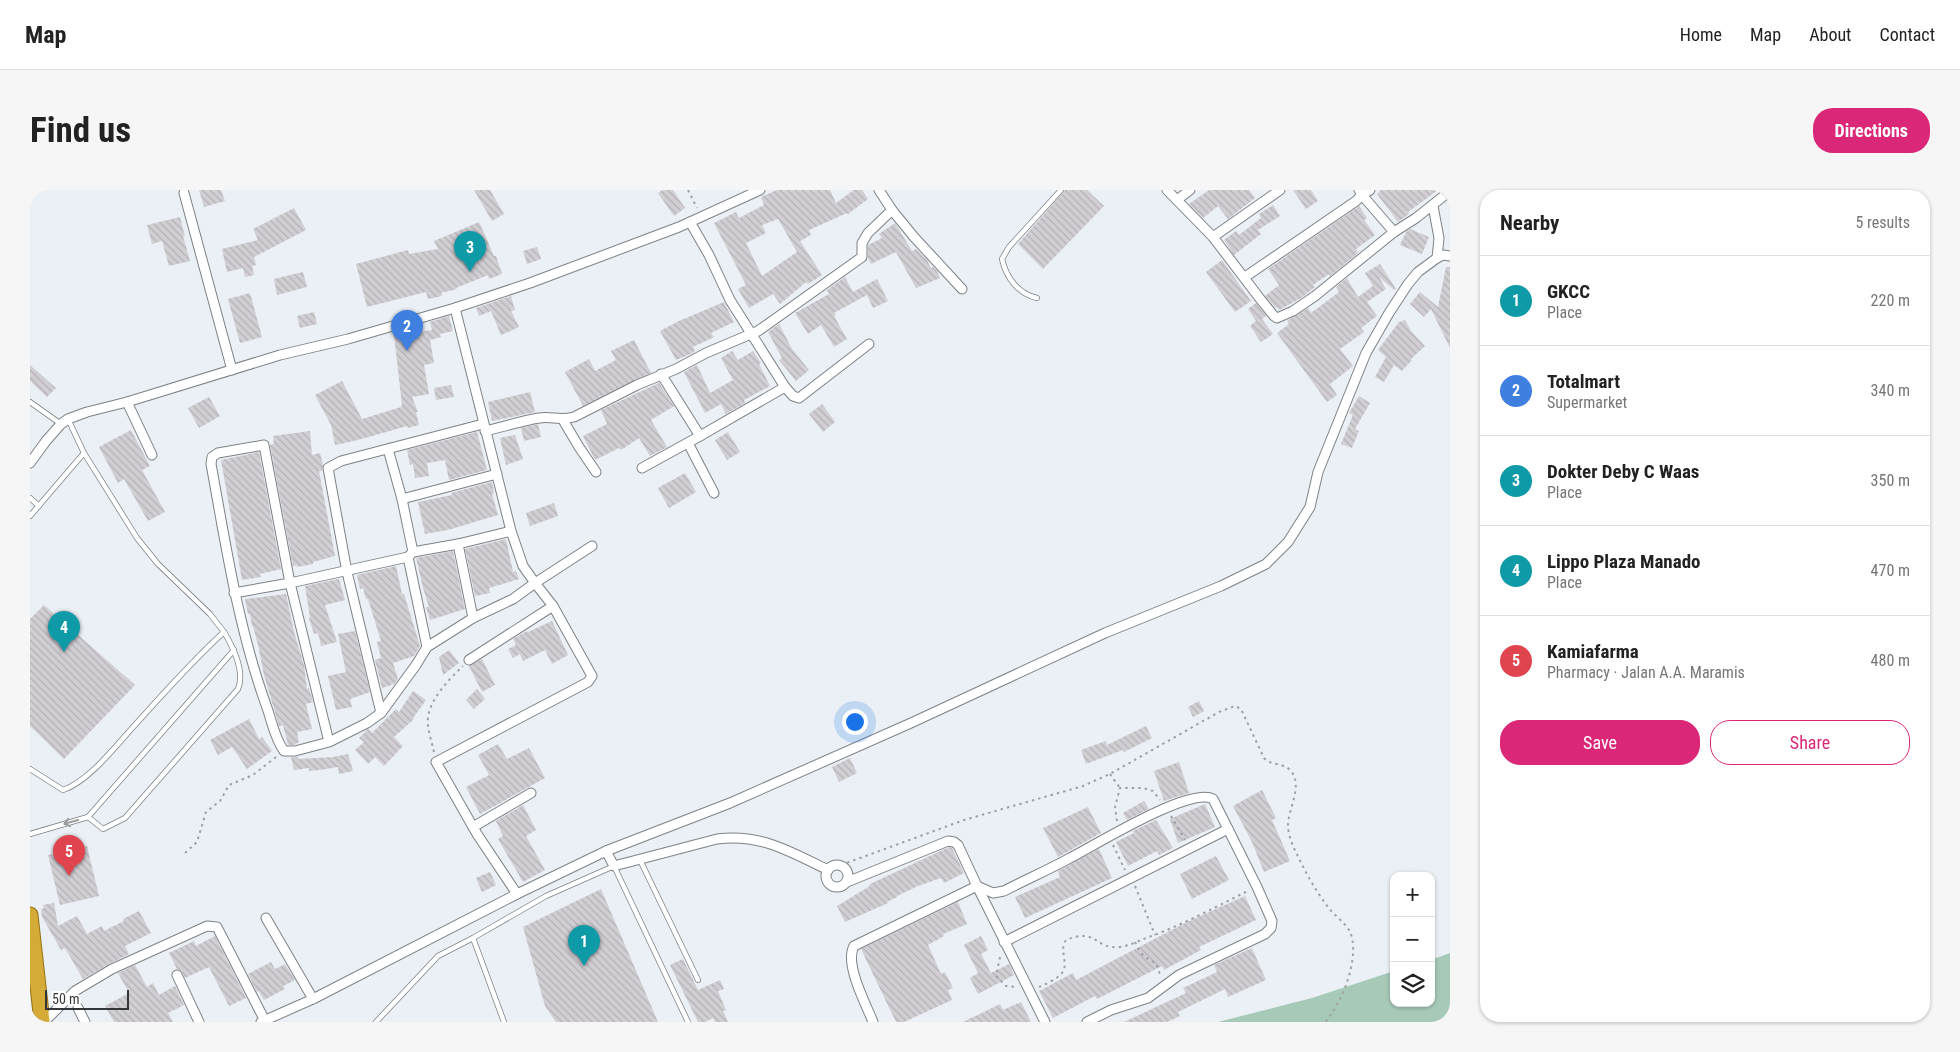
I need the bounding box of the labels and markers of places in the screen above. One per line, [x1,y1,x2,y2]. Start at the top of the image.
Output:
pin: 3 [454,231,486,272]
pin: 2 [391,310,423,351]
pin: 4 [48,611,80,652]
pin: 5 [53,835,85,876]
pin: 1 [568,925,600,966]

